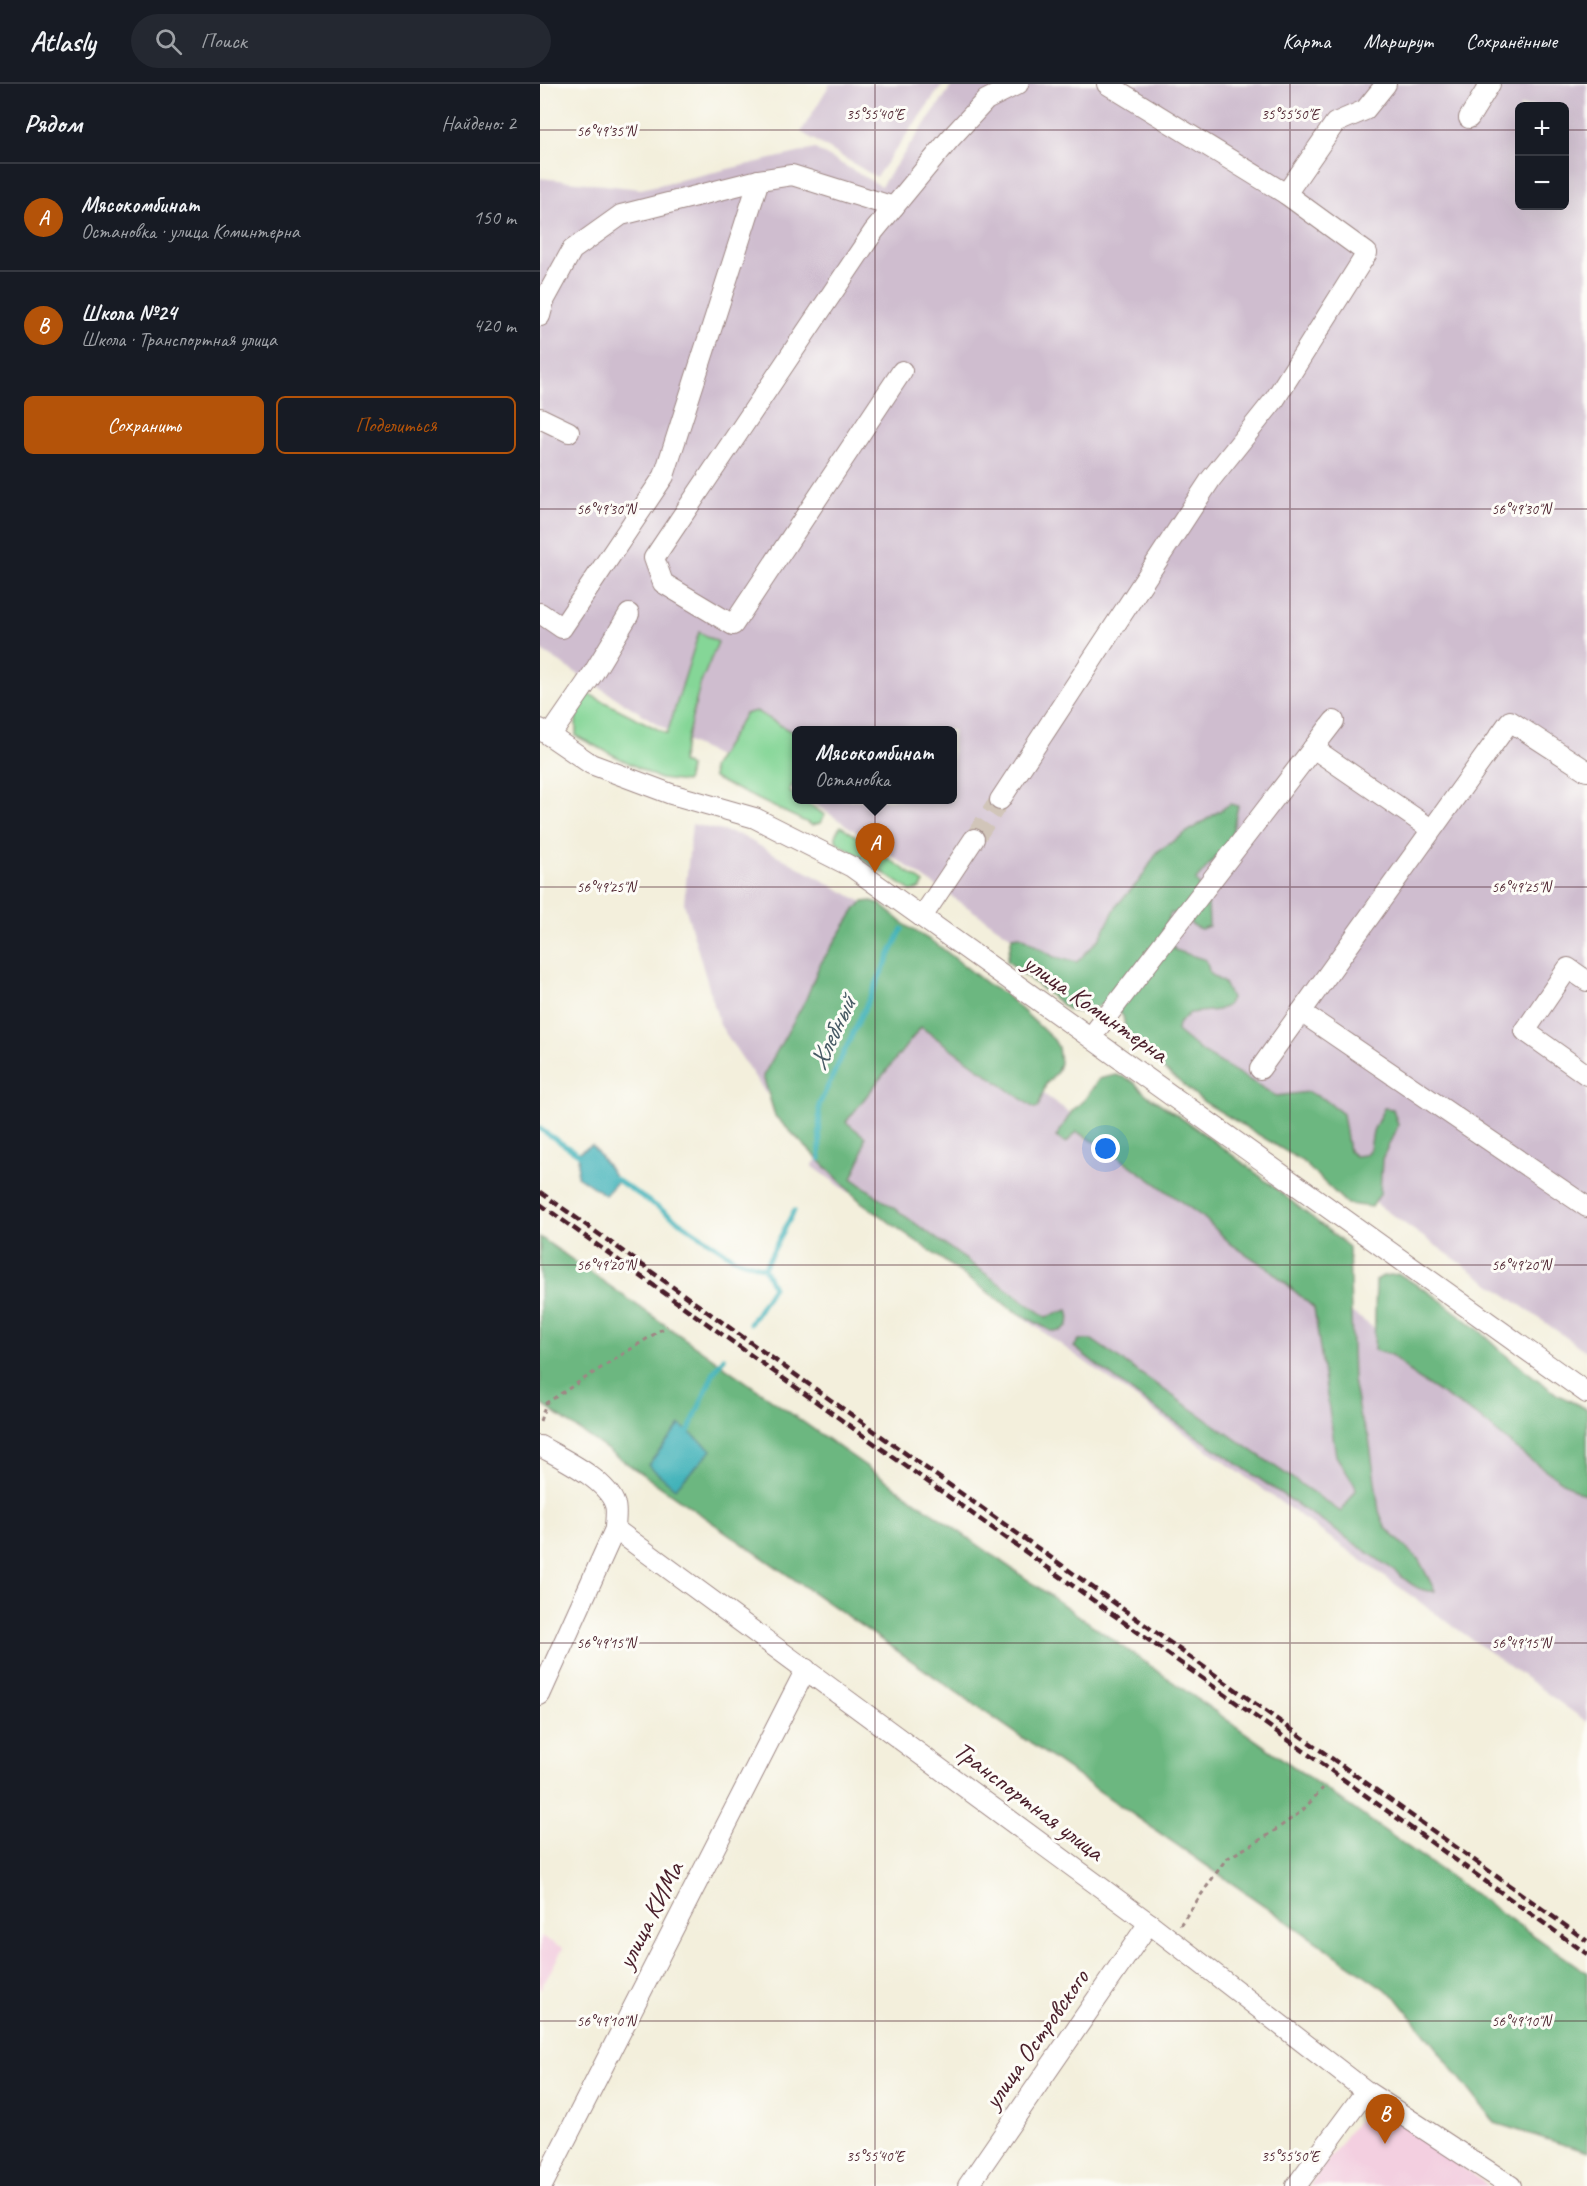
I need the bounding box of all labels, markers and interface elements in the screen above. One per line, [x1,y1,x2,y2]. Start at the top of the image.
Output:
search box [131,14,551,68]
text: Atlasly [30,24,95,59]
icon: search [152,25,185,58]
text: Поиск [200,27,247,55]
text: Карта [1282,28,1331,54]
text: Маршрут [1364,28,1433,54]
text: Сохранённые [1466,28,1557,54]
map controls [1515,102,1569,210]
button: + [1515,102,1569,156]
text: 35°55'40"E [846,105,906,124]
text: 35°55'50"E [1261,105,1321,124]
text: Рядом [24,107,82,140]
text: Найдено: 2 [441,111,516,136]
text: 56°49'35"N [576,122,639,141]
button: − [1515,156,1569,210]
text: Мясокомбинат [81,191,200,219]
text: A [38,205,49,230]
text: 150 m [473,205,516,230]
text: Остановка · улица Коминтерна [81,219,299,244]
text: Школа №24 [81,299,177,327]
text: B [38,313,49,338]
text: 420 m [473,313,516,338]
text: Школа · Транспортная улица [81,327,277,352]
button: Сохранить [24,396,264,454]
button: Поделиться [276,396,516,454]
text: 56°49'30"N [576,500,639,519]
text: 56°49'30"N [1491,500,1554,519]
popup [792,726,957,804]
text: Мясокомбинат [815,739,934,767]
text: Остановка [815,767,890,792]
pin: A [856,824,894,873]
text: 56°49'25"N [576,878,639,897]
text: 56°49'25"N [1491,878,1554,897]
street label: улица Коминтерна [1016,945,1176,1071]
water label: Хлебный [800,986,866,1075]
your location [1091,1134,1120,1163]
text: 56°49'20"N [576,1256,639,1275]
text: 56°49'20"N [1491,1256,1554,1275]
text: 56°49'15"N [576,1634,639,1653]
text: 56°49'15"N [1491,1634,1554,1653]
street label: Транспортная улица [947,1734,1112,1869]
street label: улица КИМа [608,1855,692,1976]
street label: улица Островского [975,1961,1097,2117]
text: 56°49'10"N [576,2012,639,2031]
text: 56°49'10"N [1491,2012,1554,2031]
pin: B [1366,2094,1404,2144]
text: 35°55'40"E [846,2147,906,2166]
text: 35°55'50"E [1261,2147,1321,2166]

